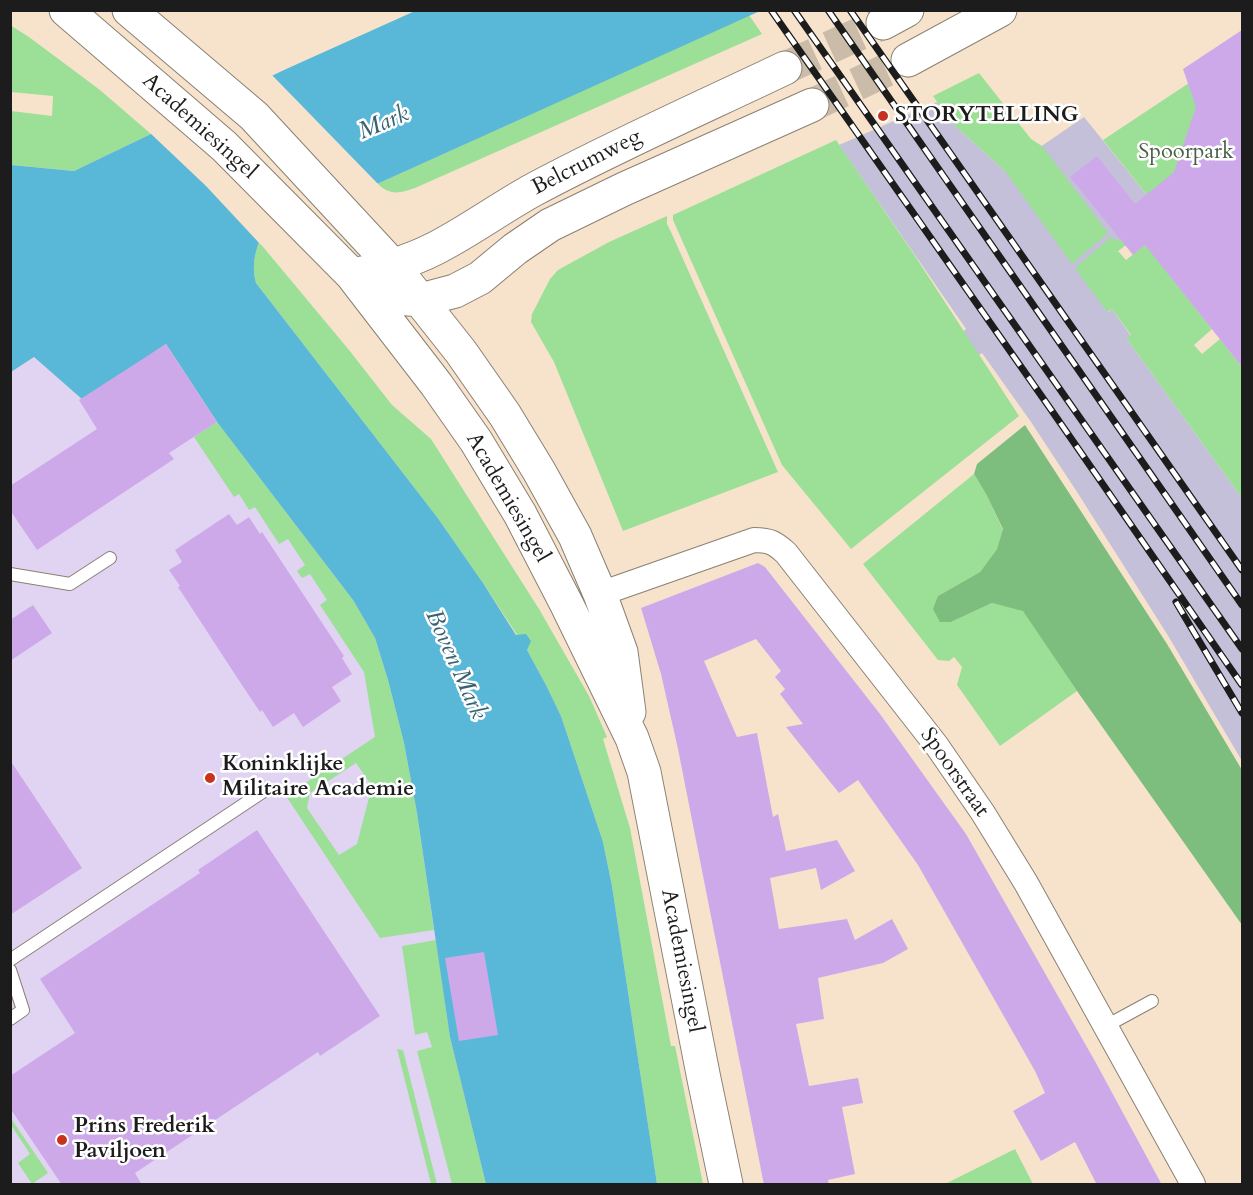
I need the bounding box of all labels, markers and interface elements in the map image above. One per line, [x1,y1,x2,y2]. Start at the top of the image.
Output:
street label: Academiesingel [136,68,262,186]
water label: Mark [354,100,414,148]
place label: STORYTELLING [895,103,1079,129]
marker: STORYTELLING [876,109,890,123]
street label: Belcrumweg [528,124,646,202]
park label: Spoorpark [1138,140,1234,166]
street label: Academiesingel [459,428,555,568]
water label: Boven Mark [418,606,492,724]
street label: Spoorstraat [914,723,994,823]
place label: Koninklijke Militaire Academie [222,752,414,804]
marker: Koninklijke Militaire Academie [203,771,217,785]
street label: Academiesingel [654,887,708,1035]
place label: Prins Frederik Paviljoen [74,1114,215,1166]
marker: Prins Frederik Paviljoen [55,1133,69,1147]

